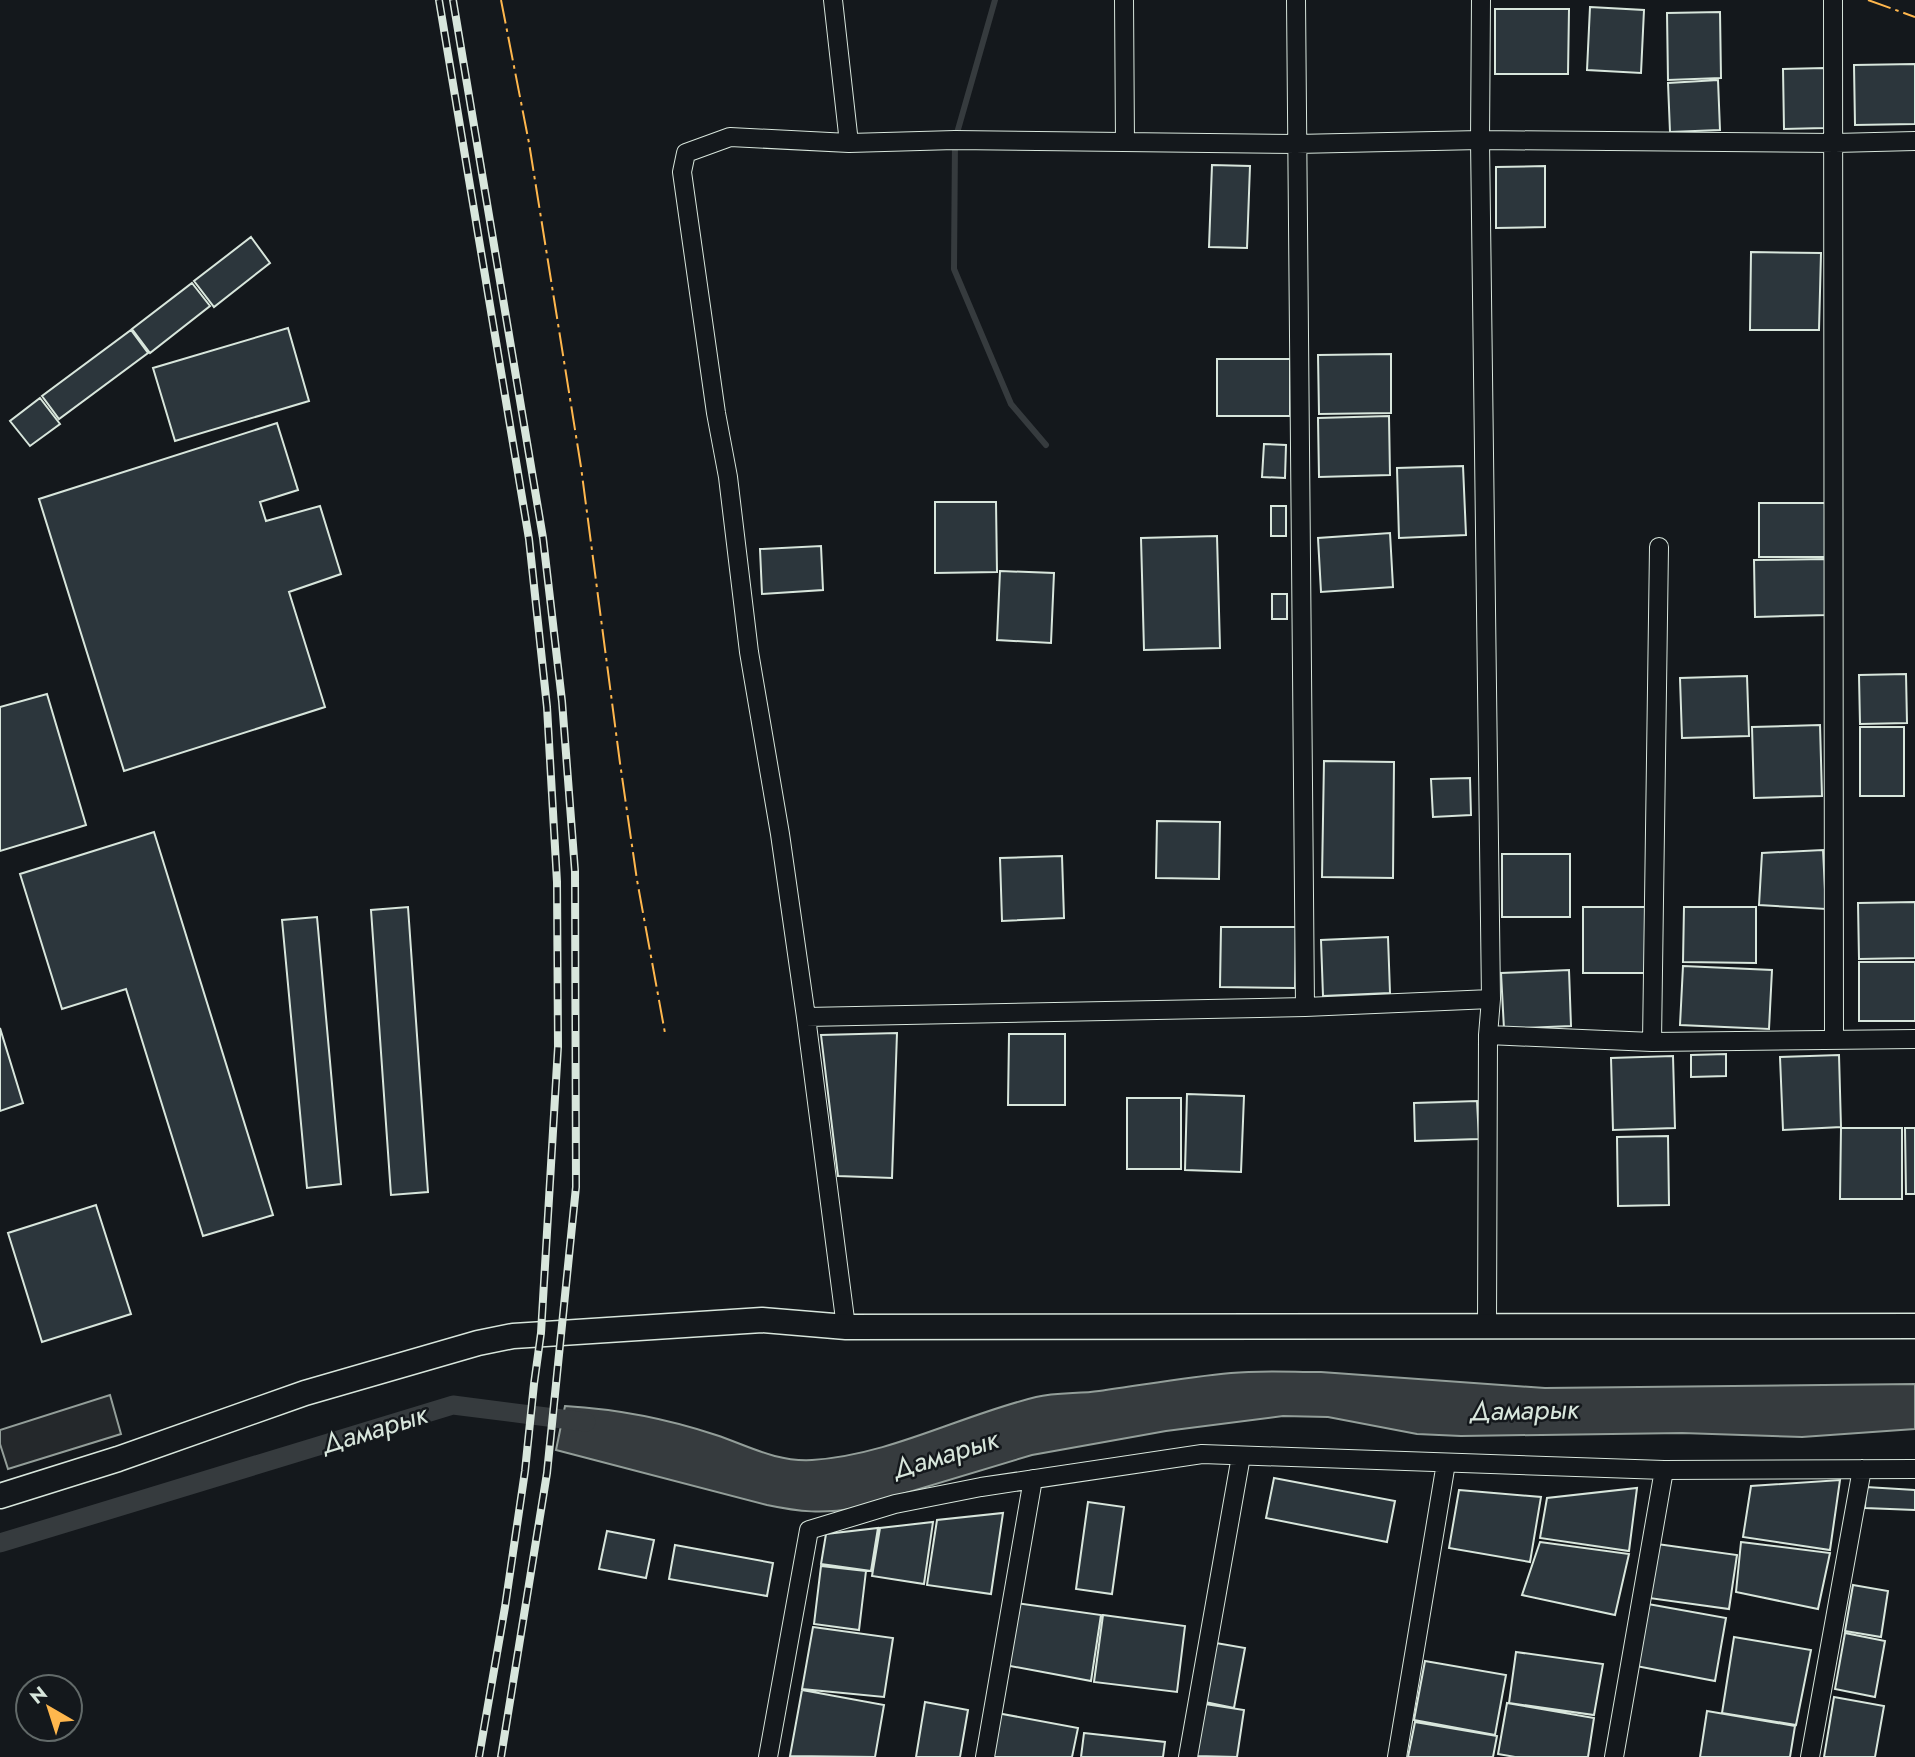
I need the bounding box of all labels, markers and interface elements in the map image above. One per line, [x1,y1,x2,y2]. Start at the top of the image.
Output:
water label: Дамарык [1468,1389,1580,1431]
water label: Дамарык [315,1393,433,1465]
water label: Дамарык [886,1418,1004,1490]
north arrow [14,1673,84,1743]
text: N [24,1680,53,1710]

